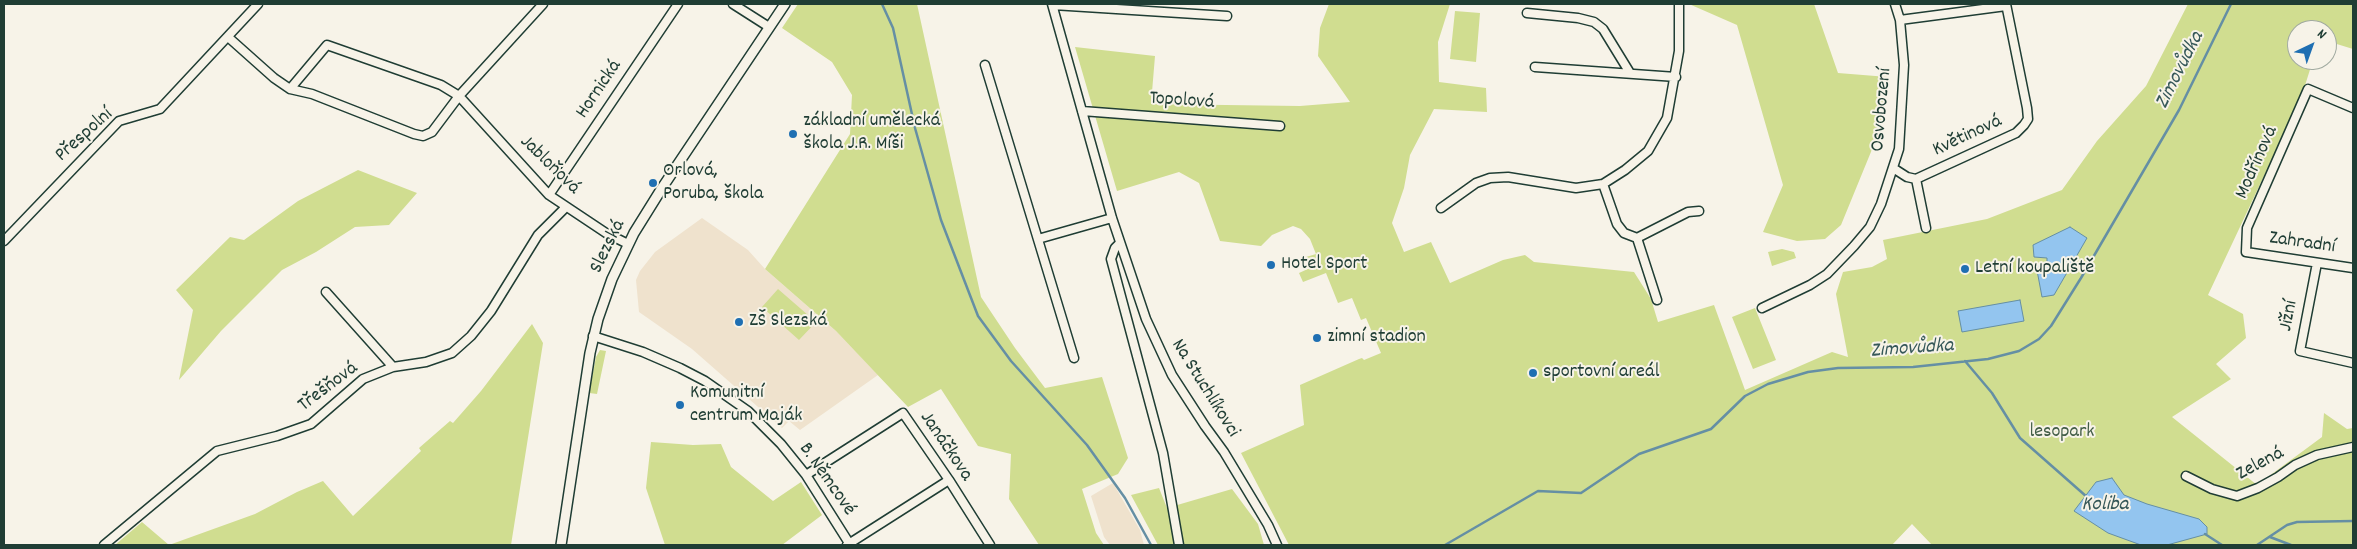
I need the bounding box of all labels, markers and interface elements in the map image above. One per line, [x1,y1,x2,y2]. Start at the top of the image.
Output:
north arrow [2287,20,2337,70]
text: N [2312,25,2331,44]
water label: Zimovůdka [2151,28,2211,114]
street label: Hornická [572,56,628,124]
street label: Osvobození [1867,67,1899,153]
street label: Topolová [1149,88,1215,116]
street label: Přespolní [51,104,119,168]
place label: základní umělecká škola J.R. Míši [803,110,941,157]
street label: Květinová [1930,111,2006,163]
street label: Modřínová [2231,123,2285,203]
marker: základní umělecká škola J.R. Míši [787,128,799,140]
street label: Jabloňová [514,131,584,201]
place label: Orlová, Poruba, škola [663,160,763,207]
marker: Orlová, Poruba, škola [647,177,659,189]
street label: Slezská [586,216,632,278]
street label: Zahradní [2267,227,2337,261]
place label: Hotel Sport [1281,253,1367,277]
place label: Letní koupaliště [1975,257,2094,281]
marker: Hotel Sport [1265,259,1277,271]
marker: Letní koupaliště [1959,263,1971,275]
street label: Jižní [2275,299,2305,333]
place label: ZŠ Slezská [749,310,827,334]
marker: ZŠ Slezská [733,316,745,328]
place label: zimní stadion [1327,326,1426,350]
marker: zimní stadion [1311,332,1323,344]
street label: Na Stuchlíkovci [1164,335,1244,443]
water label: Zimovůdka [1870,335,1954,365]
street label: Třešňová [294,358,364,418]
place label: sportovní areál [1543,361,1659,385]
marker: sportovní areál [1527,367,1539,379]
place label: Komunitní centrum Maják [690,382,802,429]
marker: Komunitní centrum Maják [674,399,686,411]
street label: Janáčkova [913,408,977,486]
park label: lesopark [2029,421,2095,445]
street label: B. Němcové [792,439,860,521]
street label: Zelená [2233,443,2289,487]
water label: Koliba [2082,493,2128,519]

